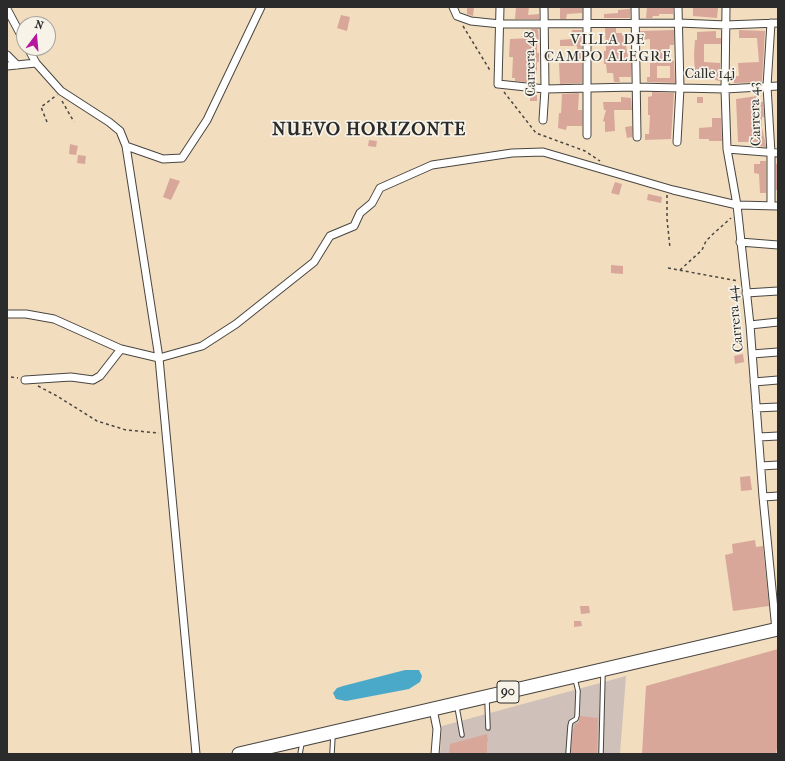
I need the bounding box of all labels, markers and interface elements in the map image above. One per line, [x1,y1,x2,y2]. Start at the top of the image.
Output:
north arrow [16,16,56,56]
text: N [33,18,45,32]
street label: Carrera 48 [522,31,540,97]
district label: VILLA DE CAMPO ALEGRE [544,31,672,66]
street label: Calle 14j [685,67,735,83]
street label: Carrera 43 [746,82,766,146]
district label: NUEVO HORIZONTE [272,120,466,142]
street label: Carrera 44 [724,285,748,353]
road number: 90 [497,681,519,703]

